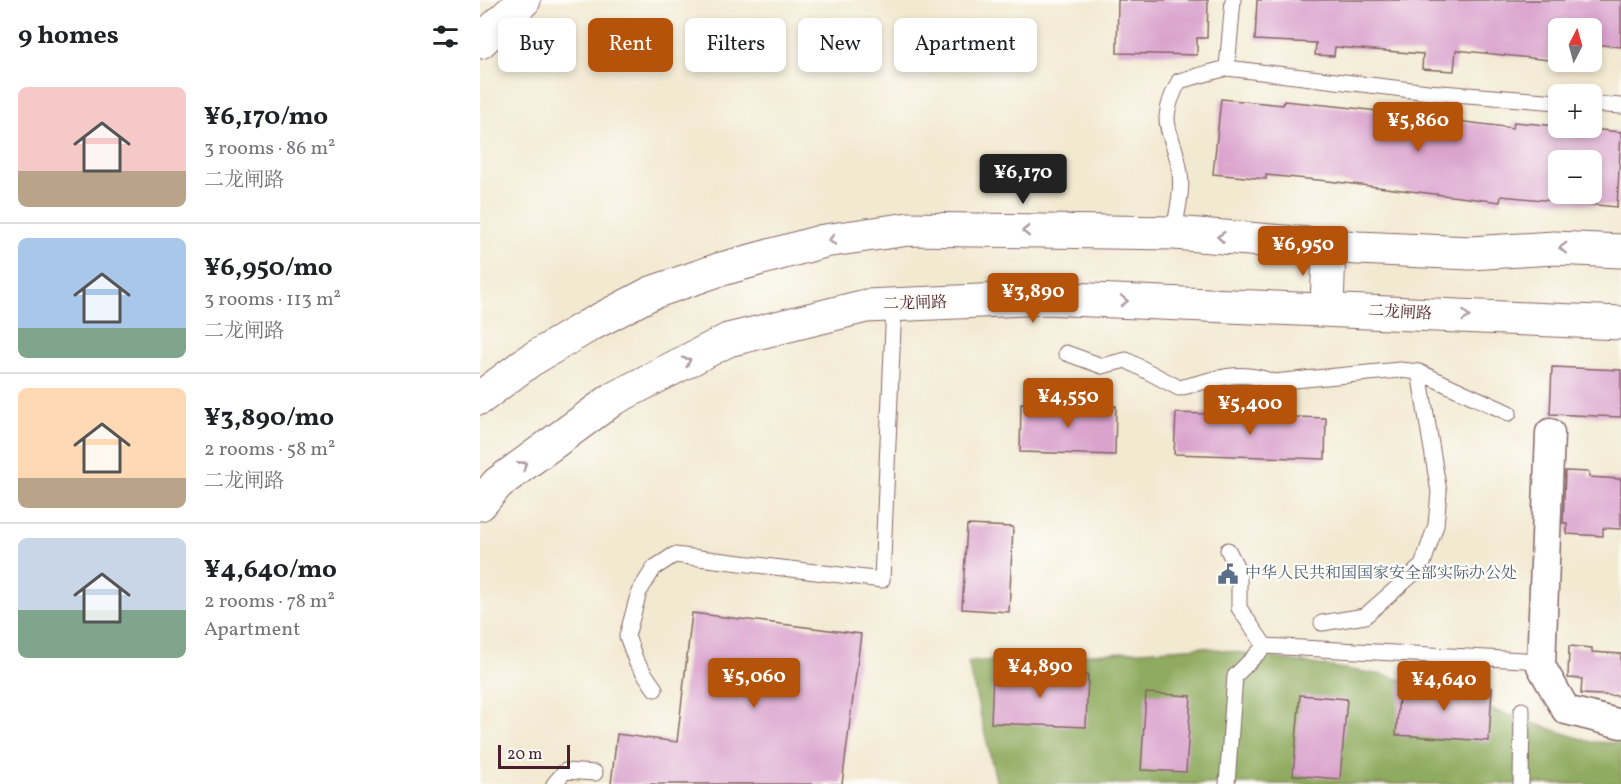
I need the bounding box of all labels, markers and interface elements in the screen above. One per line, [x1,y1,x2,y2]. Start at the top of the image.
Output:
text: 9 homes [18,18,119,54]
chip: Buy [498,18,576,72]
chip: Rent [588,18,673,72]
chip: Filters [685,18,786,72]
chip: New [798,18,882,72]
chip: Apartment [894,18,1037,72]
north arrow [1548,18,1602,72]
map controls [1548,18,1602,204]
icon: filters [429,20,462,53]
button: + [1548,84,1602,138]
text: ¥6,170/mo [204,99,328,135]
pin: ¥5,860 [1369,102,1467,153]
text: ¥5,860 [1387,107,1449,135]
icon: home [66,111,138,183]
text: 3 rooms · 86 m² [204,135,335,163]
button: − [1548,150,1602,204]
pin: ¥6,170 [974,154,1072,205]
text: ¥6,170 [994,159,1052,187]
text: 二龙闸路 [204,167,284,195]
one-way arrow [1022,225,1031,237]
pin: ¥6,950 [1254,226,1352,277]
one-way arrow [1217,231,1226,244]
text: ¥6,950 [1272,231,1334,259]
one-way arrow [828,233,838,246]
one-way arrow [1558,242,1567,255]
text: ¥6,950/mo [204,250,333,286]
icon: home [66,262,138,334]
pin: ¥3,890 [984,273,1082,324]
text: ¥3,890 [1001,278,1065,306]
text: 3 rooms · 113 m² [204,286,341,314]
street label: 二龙闸路 [883,292,947,316]
one-way arrow [1120,295,1129,308]
street label: 二龙闸路 [1367,300,1433,326]
one-way arrow [1462,309,1471,322]
text: 二龙闸路 [204,318,284,346]
one-way arrow [681,357,691,368]
pin: ¥4,550 [1019,378,1117,429]
text: ¥4,550 [1037,383,1099,411]
pin: ¥5,400 [1201,385,1299,436]
text: ¥5,400 [1218,390,1282,418]
text: ¥3,890/mo [204,400,334,436]
icon: home [66,412,138,484]
text: 2 rooms · 58 m² [204,436,335,464]
one-way arrow [516,461,527,472]
text: 二龙闸路 [204,468,284,496]
text: ¥4,640/mo [204,552,337,588]
icon: home [66,562,138,634]
public building icon: 中华人民共和国国家安全部实际办公处 [1216,562,1240,586]
place label: 中华人民共和国国家安全部实际办公处 [1245,563,1517,585]
text: 2 rooms · 78 m² [204,588,335,616]
text: Apartment [204,616,300,644]
pin: ¥4,890 [991,648,1089,699]
text: ¥4,890 [1008,653,1073,681]
pin: ¥5,060 [705,658,803,709]
pin: ¥4,640 [1395,661,1493,712]
text: ¥5,060 [722,663,786,691]
text: ¥4,640 [1411,666,1477,694]
scale bar [498,742,570,770]
text: 20 m [507,744,542,766]

